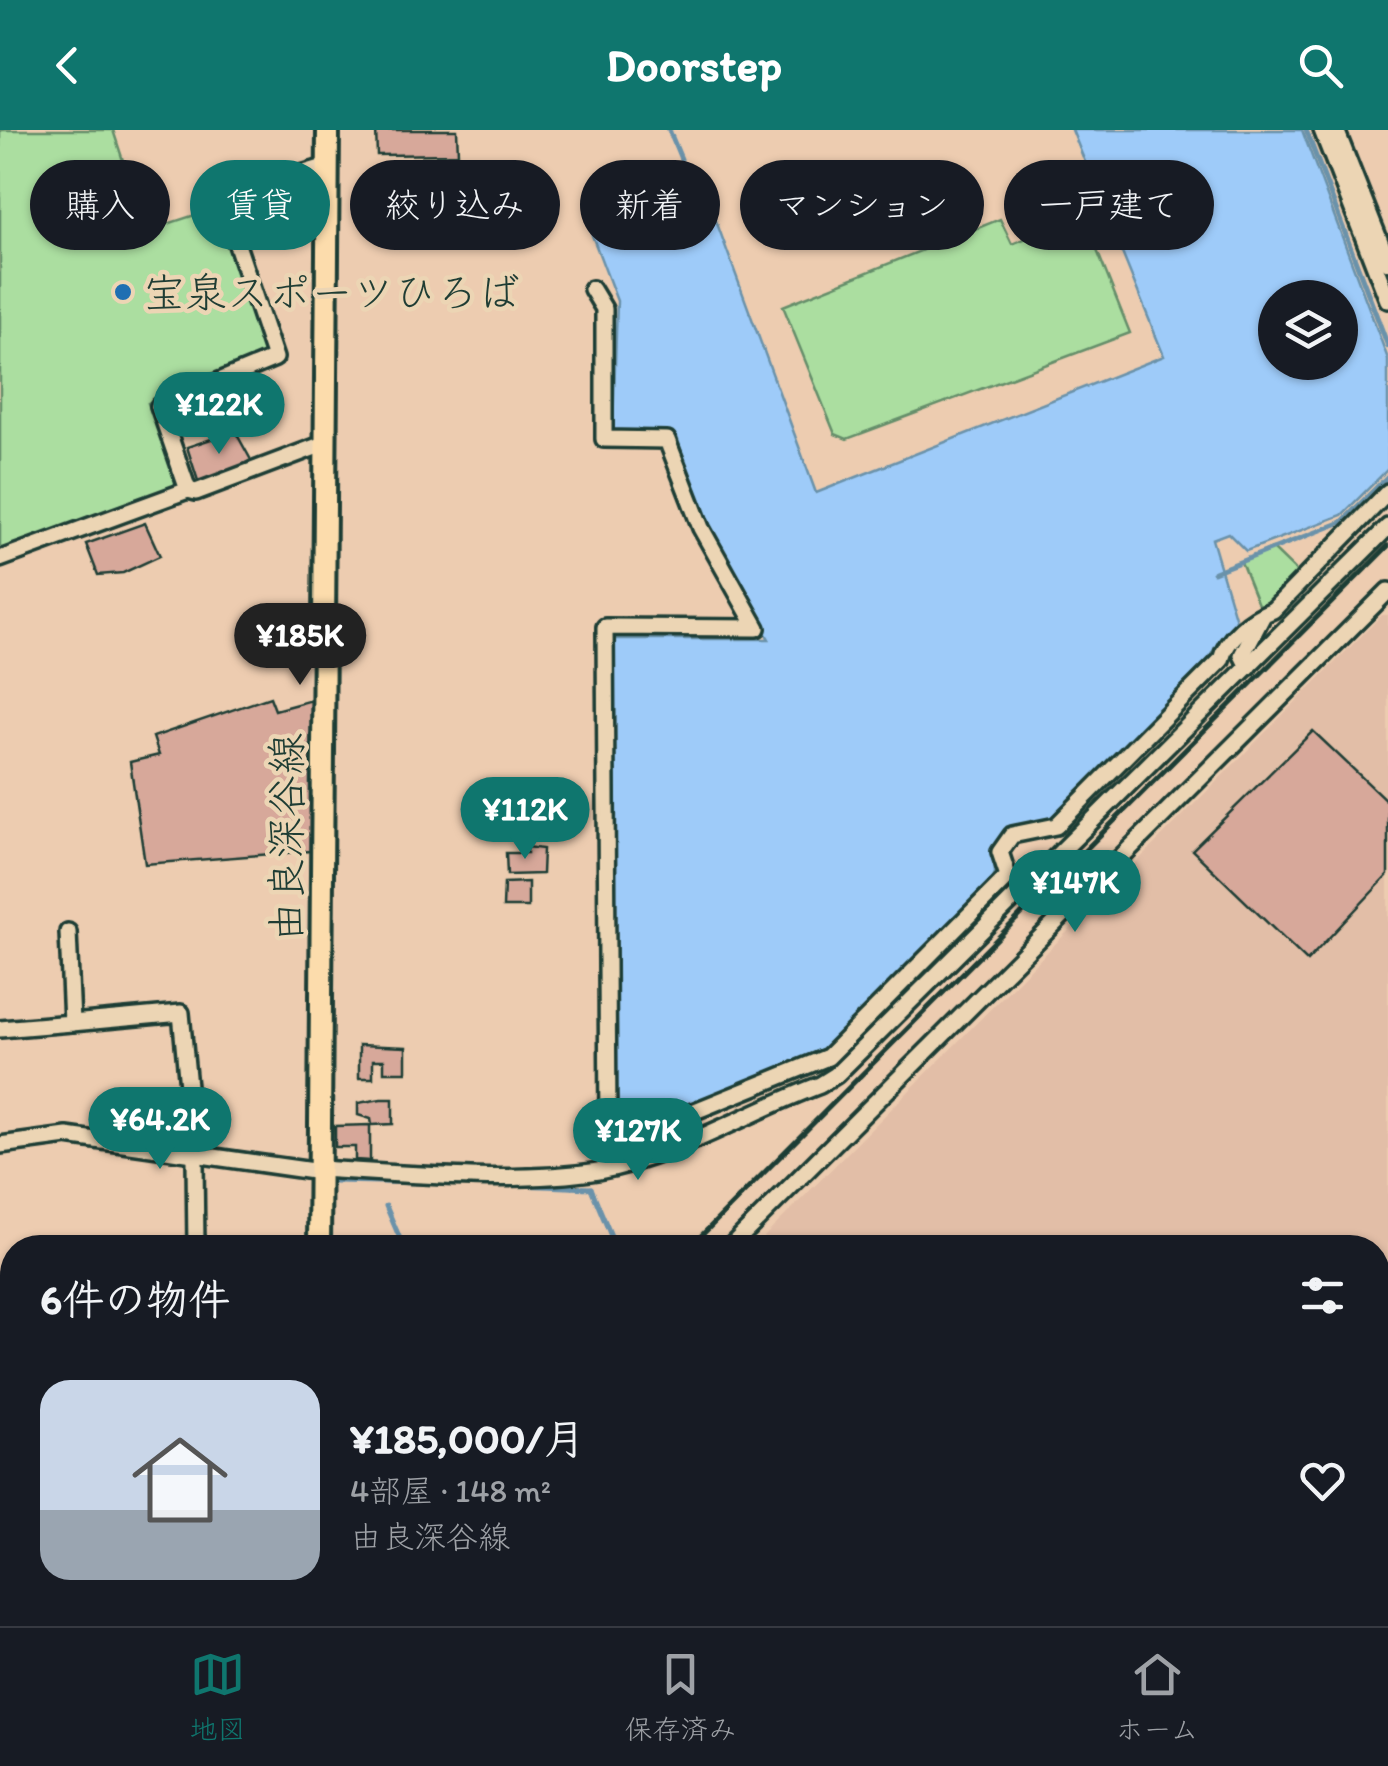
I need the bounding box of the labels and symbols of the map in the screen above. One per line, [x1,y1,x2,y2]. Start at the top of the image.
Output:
place label: 宝泉スポーツひろば [143,267,520,318]
marker: 宝泉スポーツひろば [112,281,134,303]
pin: ¥122K [149,372,289,457]
pin: ¥185K [230,603,370,688]
street label: 由良深谷線 [261,733,312,943]
pin: ¥112K [455,777,595,862]
pin: ¥147K [1005,850,1145,935]
pin: ¥64.2K [79,1087,241,1172]
pin: ¥127K [568,1098,708,1183]

